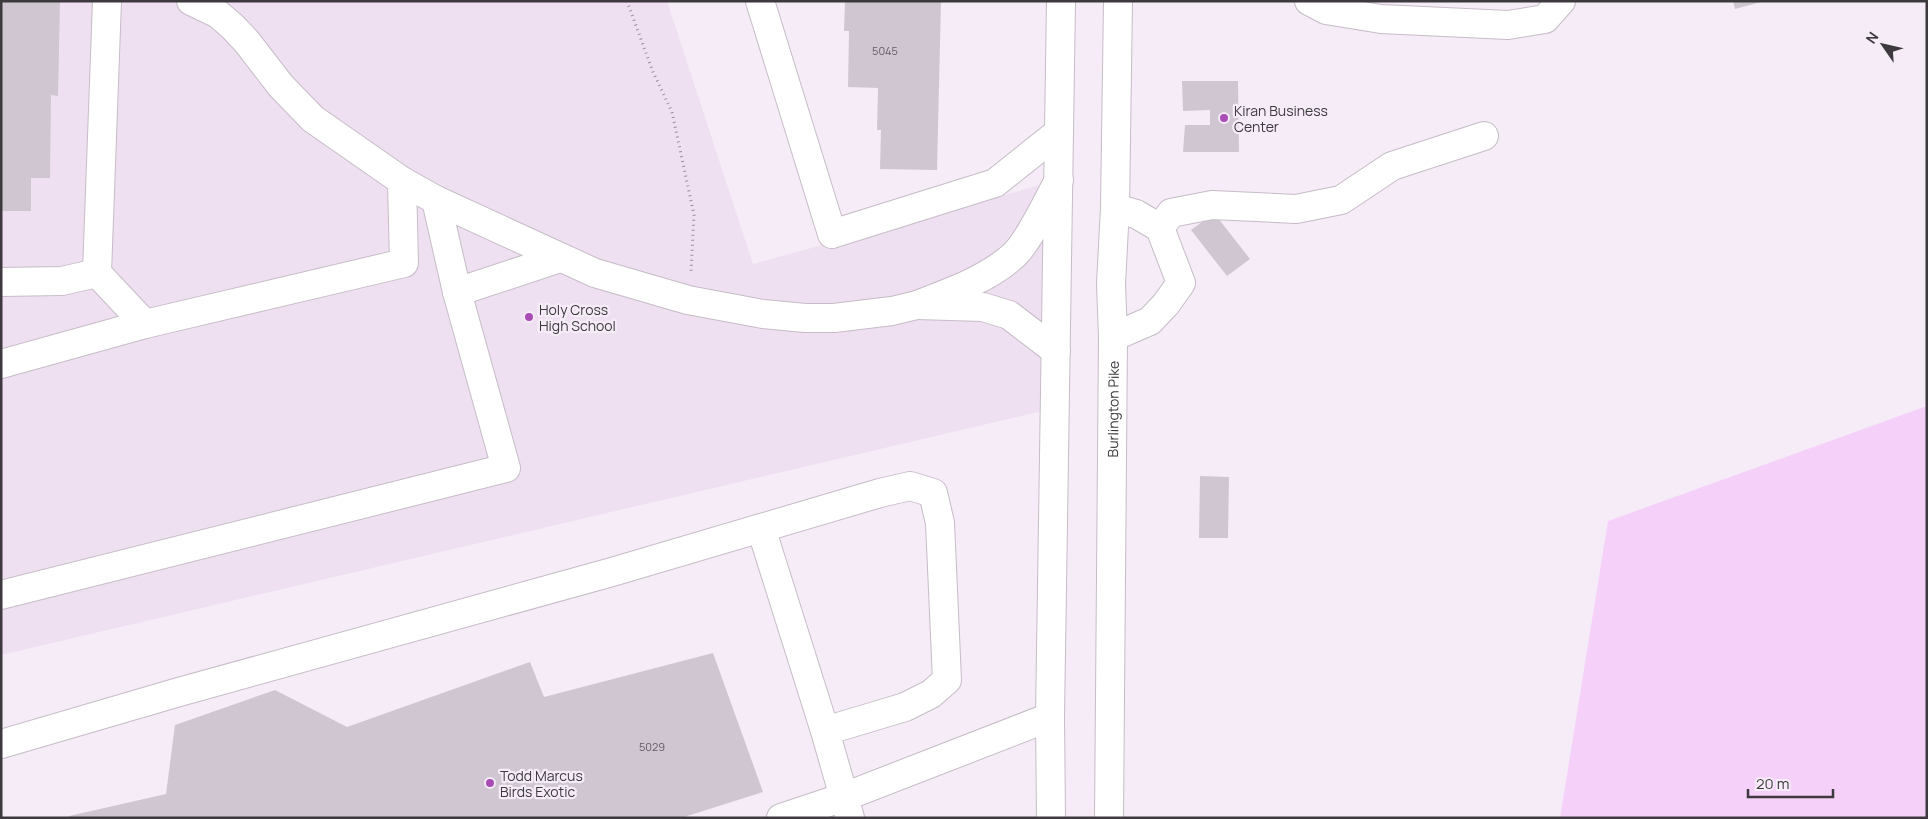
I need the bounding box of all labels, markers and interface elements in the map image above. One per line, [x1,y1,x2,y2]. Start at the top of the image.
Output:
north arrow [1858,20,1908,70]
text: N [1861,28,1882,47]
house number: 5045 [872,43,898,58]
place label: Kiran Business Center [1234,101,1328,136]
marker: Kiran Business Center [1218,112,1230,124]
place label: Holy Cross High School [539,300,616,335]
marker: Holy Cross High School [523,311,535,323]
street label: Burlington Pike [1102,361,1122,457]
house number: 5029 [639,739,665,754]
place label: Todd Marcus Birds Exotic [500,766,583,801]
scale bar [1748,766,1833,798]
text: 20 m [1756,773,1789,794]
marker: Todd Marcus Birds Exotic [484,777,496,789]

